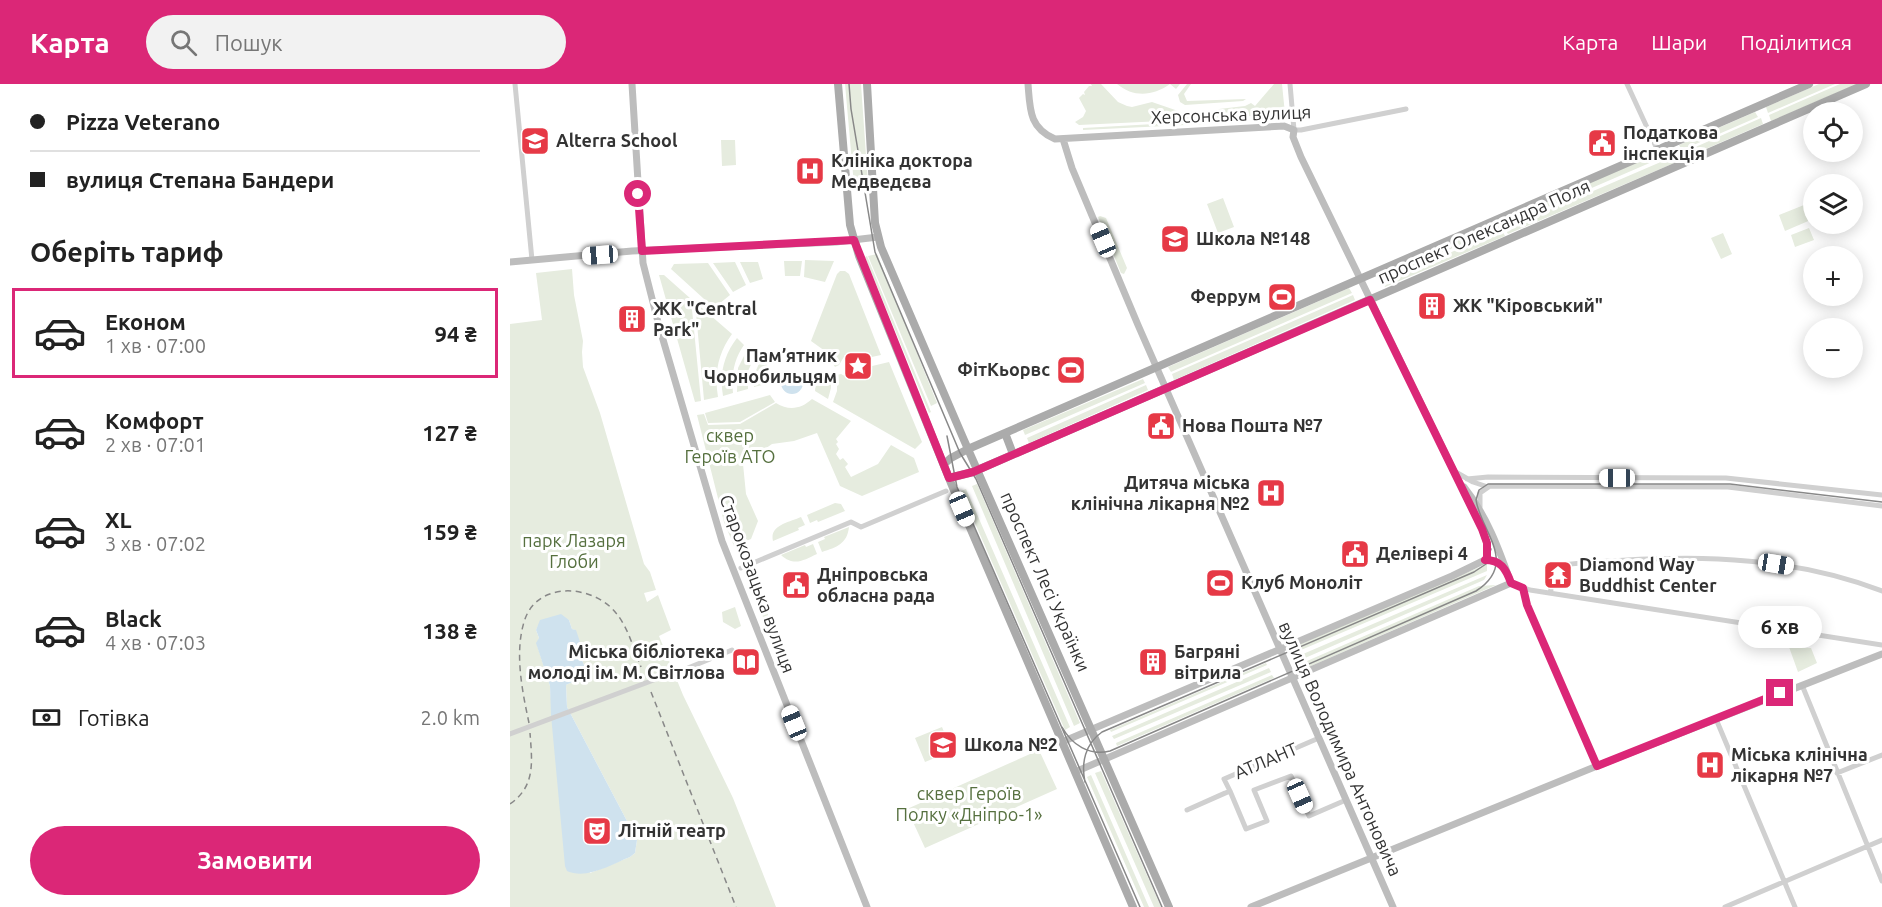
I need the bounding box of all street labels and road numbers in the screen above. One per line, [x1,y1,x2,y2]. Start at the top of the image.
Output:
street label: Херсонська вулиця [1150,101,1312,127]
street label: проспект Олександра Поля [1374,175,1593,287]
street label: проспект Лесі Українки [997,489,1095,675]
street label: Старокозацька вулиця [716,492,800,676]
street label: вулиця Володимира Антоновича [1276,618,1406,879]
street label: АТЛАНТ [1231,738,1300,782]

